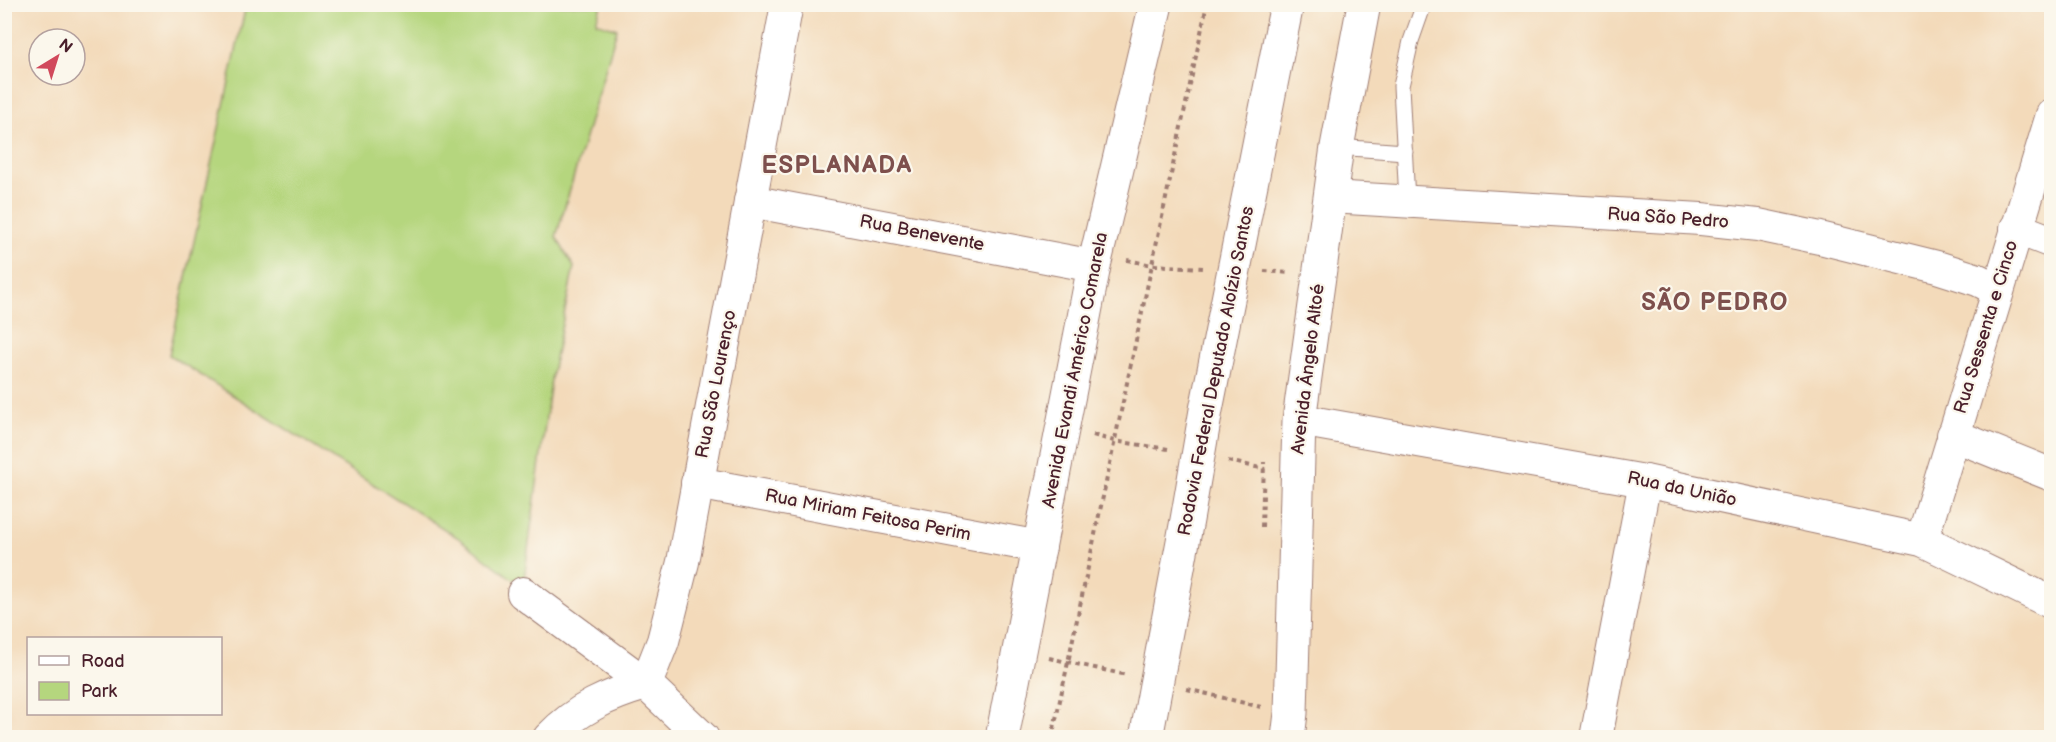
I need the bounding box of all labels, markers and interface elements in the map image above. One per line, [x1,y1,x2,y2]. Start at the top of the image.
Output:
north arrow [27,27,87,87]
text: N [55,35,76,58]
district label: ESPLANADA [761,151,913,180]
street label: Rua São Pedro [1607,203,1729,233]
street label: Rodovia Federal Deputado Aloízio Santos [1174,204,1258,537]
street label: Rua Benevente [858,211,986,255]
street label: Avenida Evandi Américo Comarela [1038,230,1112,510]
street label: Rua Sessenta e Cinco [1950,238,2022,416]
street label: Avenida Ângelo Altoé [1285,282,1329,455]
district label: SÃO PEDRO [1641,287,1789,317]
street label: Rua São Lourenço [691,308,741,460]
street label: Rua da União [1625,467,1739,511]
street label: Rua Miriam Feitosa Perim [763,485,973,545]
legend [27,637,222,715]
text: Road [81,651,125,672]
text: Park [81,681,117,702]

